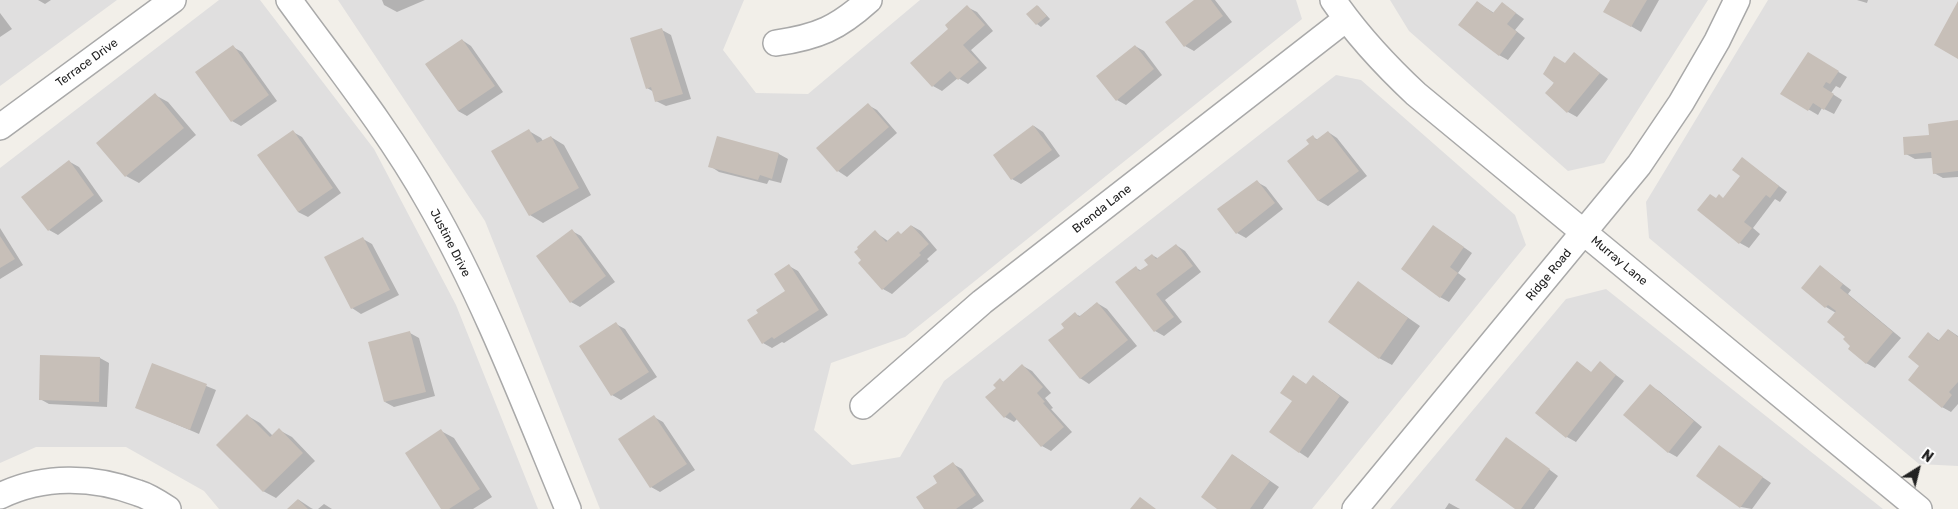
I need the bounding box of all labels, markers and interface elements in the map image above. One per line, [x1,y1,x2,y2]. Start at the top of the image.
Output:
street label: Terrace Drive [53,36,121,90]
street label: Brenda Lane [1070,182,1134,236]
street label: Justine Drive [427,207,473,279]
street label: Murray Lane [1588,233,1650,289]
street label: Ridge Road [1523,246,1575,304]
north arrow [1893,444,1943,494]
text: N [1918,447,1936,466]

